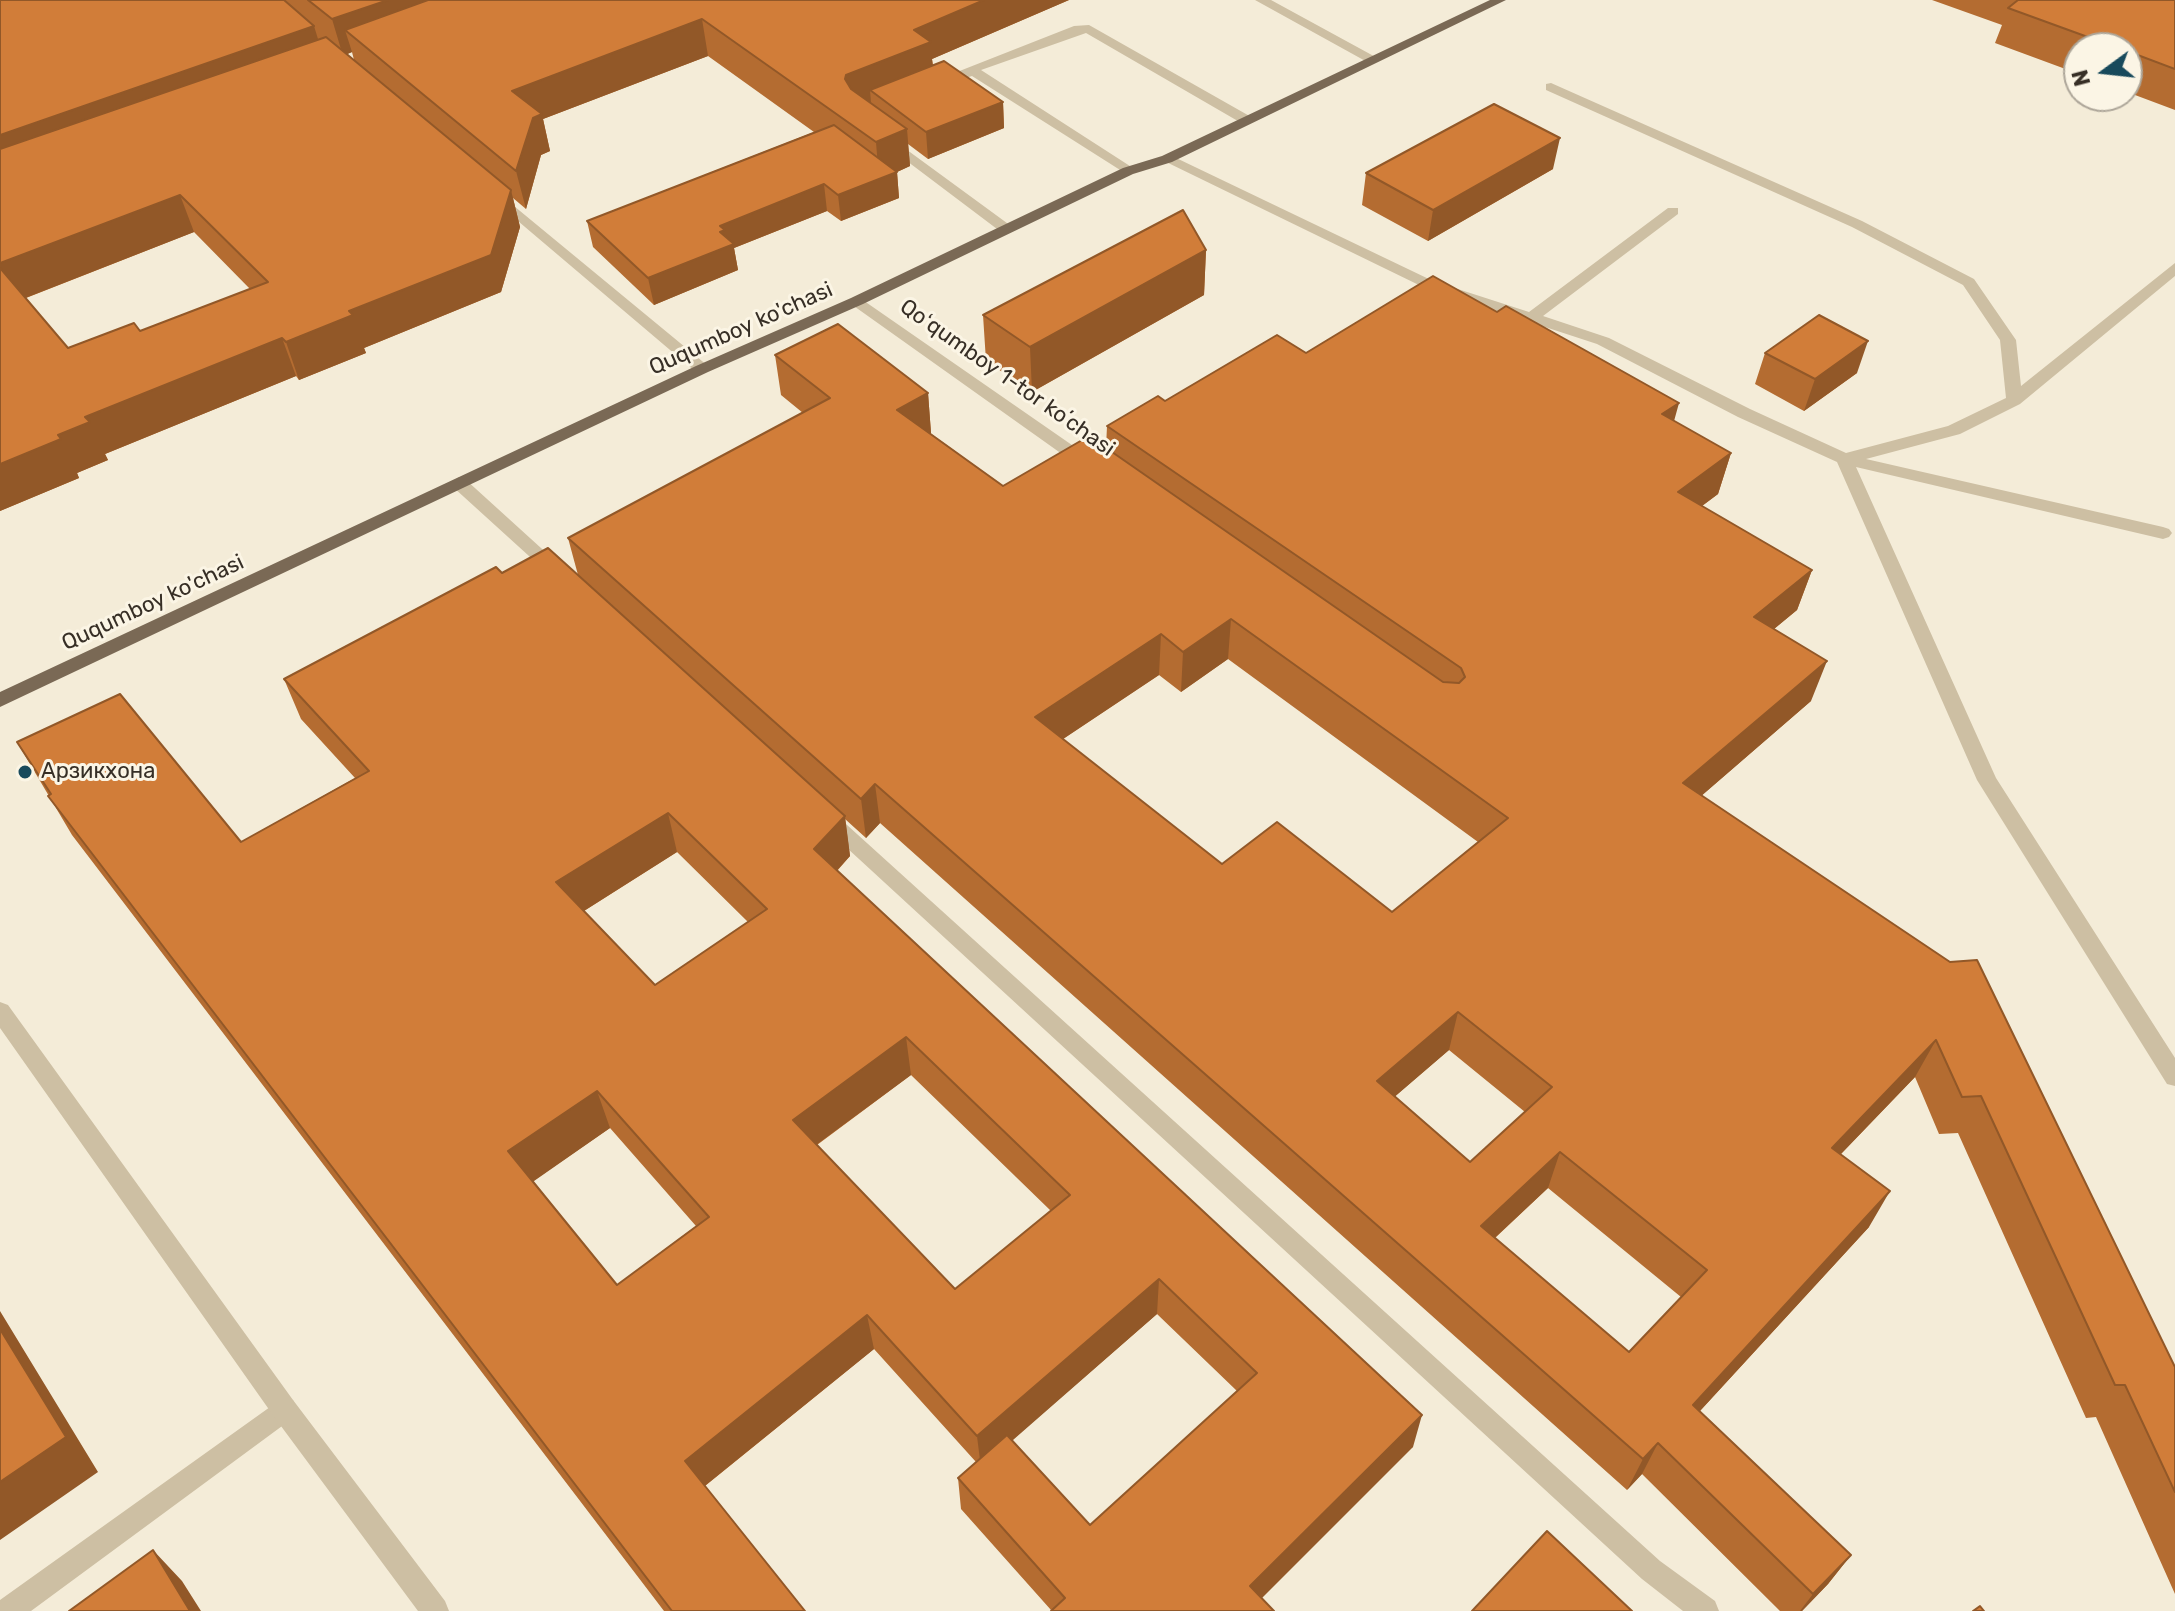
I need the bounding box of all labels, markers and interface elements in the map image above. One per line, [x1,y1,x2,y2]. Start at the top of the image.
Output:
north arrow [2063,32,2143,112]
text: N [2066,67,2096,89]
street label: Ququmboy ko'chasi [645,277,837,381]
street label: Qoʻqumboy 1-tor koʼchasi [894,294,1120,462]
street label: Ququmboy ko'chasi [58,549,248,657]
place label: Арзикхона [41,759,155,785]
marker: Арзикхона [16,763,34,781]

